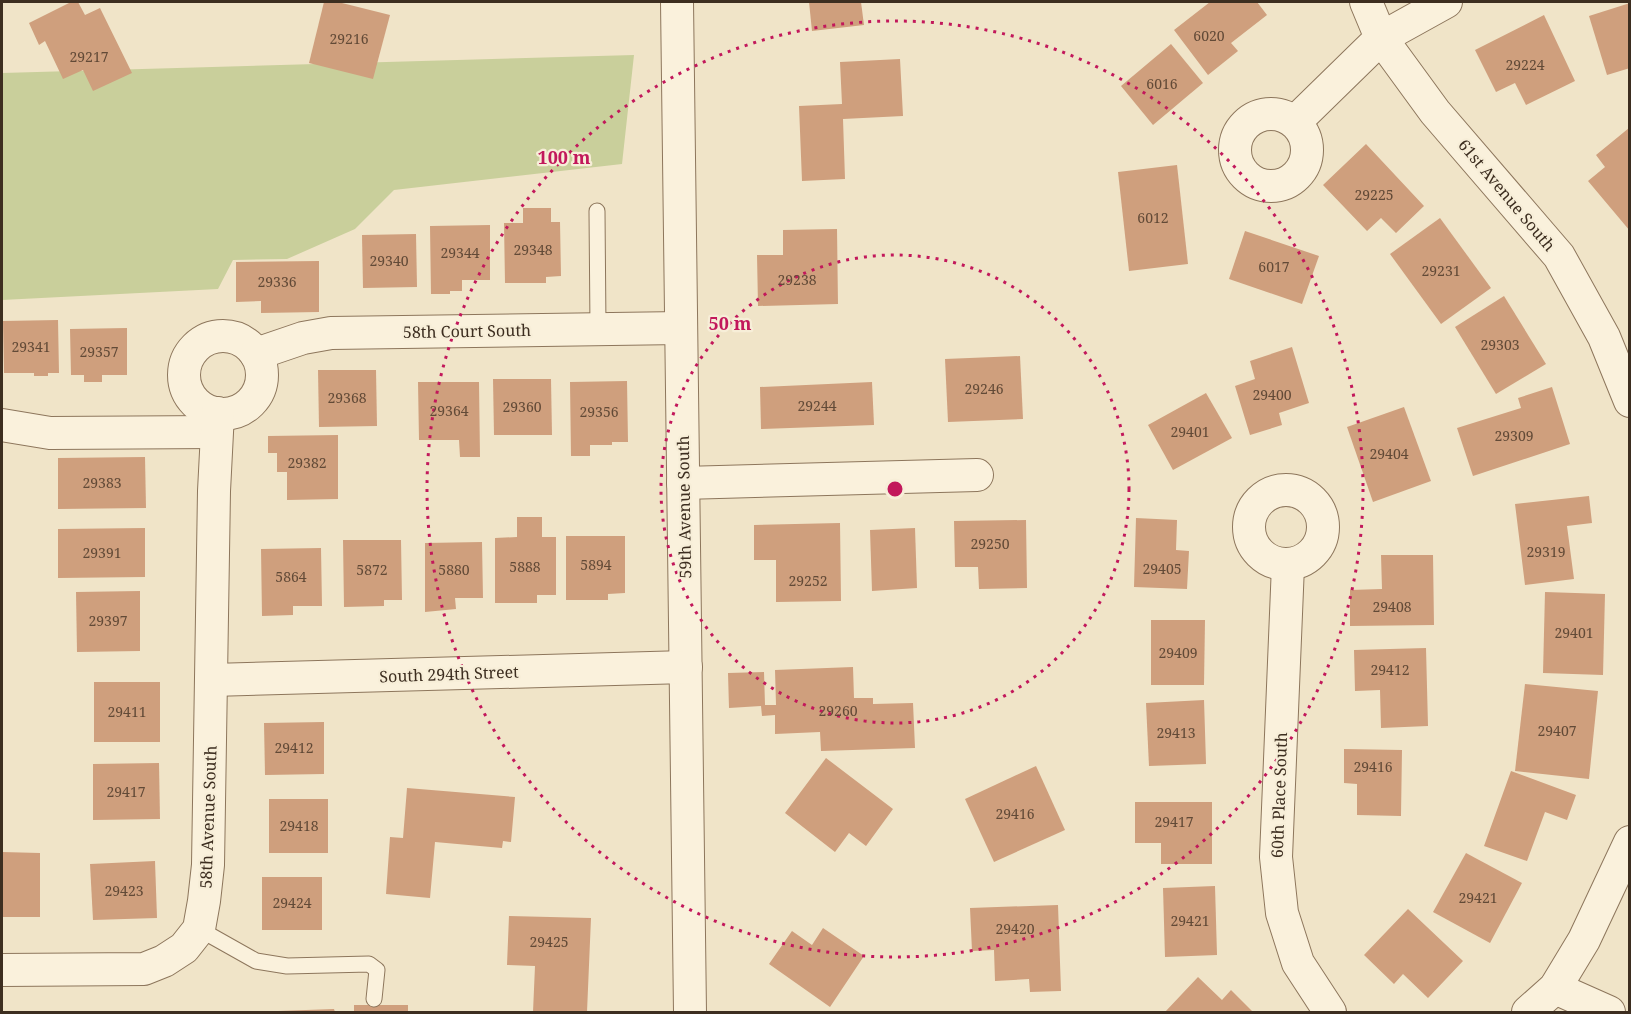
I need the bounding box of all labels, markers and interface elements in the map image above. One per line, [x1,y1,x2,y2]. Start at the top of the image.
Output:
house number: 6020 [1193,26,1225,45]
house number: 29216 [329,29,369,48]
house number: 29217 [69,47,109,66]
house number: 29224 [1505,55,1545,74]
house number: 6016 [1146,74,1178,93]
street label: 61st Avenue South [1454,134,1560,256]
text: 100 m [538,145,591,169]
house number: 29225 [1354,185,1394,204]
house number: 6012 [1137,208,1169,227]
house number: 29348 [513,240,553,259]
house number: 29344 [440,243,480,262]
house number: 29340 [369,251,409,270]
house number: 6017 [1258,257,1290,276]
house number: 29231 [1421,261,1461,280]
house number: 29238 [777,270,817,289]
house number: 29336 [257,272,297,291]
text: 50 m [709,311,752,335]
street label: 58th Court South [403,319,531,343]
house number: 29303 [1480,335,1520,354]
house number: 29341 [11,337,51,356]
house number: 29357 [79,342,119,361]
house number: 29246 [964,379,1004,398]
house number: 29400 [1252,385,1292,404]
house number: 29368 [327,388,367,407]
house number: 29244 [797,396,837,415]
house number: 29360 [502,397,542,416]
house number: 29364 [429,401,469,420]
house number: 29356 [579,402,619,421]
house number: 29401 [1170,422,1210,441]
house number: 29309 [1494,426,1534,445]
street label: 59th Avenue South [672,435,696,579]
house number: 29404 [1369,444,1409,463]
house number: 29382 [287,453,327,472]
house number: 29383 [82,473,122,492]
centre of rings [885,479,905,499]
house number: 29250 [970,534,1010,553]
house number: 29319 [1526,542,1566,561]
house number: 29391 [82,543,122,562]
house number: 5894 [580,555,612,574]
house number: 5888 [509,557,541,576]
house number: 29405 [1142,559,1182,578]
house number: 5872 [356,560,388,579]
house number: 5880 [438,560,470,579]
house number: 5864 [275,567,307,586]
house number: 29252 [788,571,828,590]
house number: 29408 [1372,597,1412,616]
house number: 29397 [88,611,128,630]
house number: 29401 [1554,623,1594,642]
house number: 29409 [1158,643,1198,662]
house number: 29412 [1370,660,1410,679]
street label: South 294th Street [379,661,519,687]
house number: 29260 [818,701,858,720]
house number: 29411 [107,702,147,721]
house number: 29407 [1537,721,1577,740]
house number: 29413 [1156,723,1196,742]
street label: 60th Place South [1266,732,1292,858]
house number: 29412 [274,738,314,757]
street label: 58th Avenue South [195,745,221,889]
house number: 29416 [1353,757,1393,776]
house number: 29417 [106,782,146,801]
house number: 29416 [995,804,1035,823]
house number: 29417 [1154,812,1194,831]
house number: 29418 [279,816,319,835]
house number: 29423 [104,881,144,900]
house number: 29421 [1458,888,1498,907]
house number: 29424 [272,893,312,912]
house number: 29421 [1170,911,1210,930]
house number: 29420 [995,919,1035,938]
house number: 29425 [529,932,569,951]

